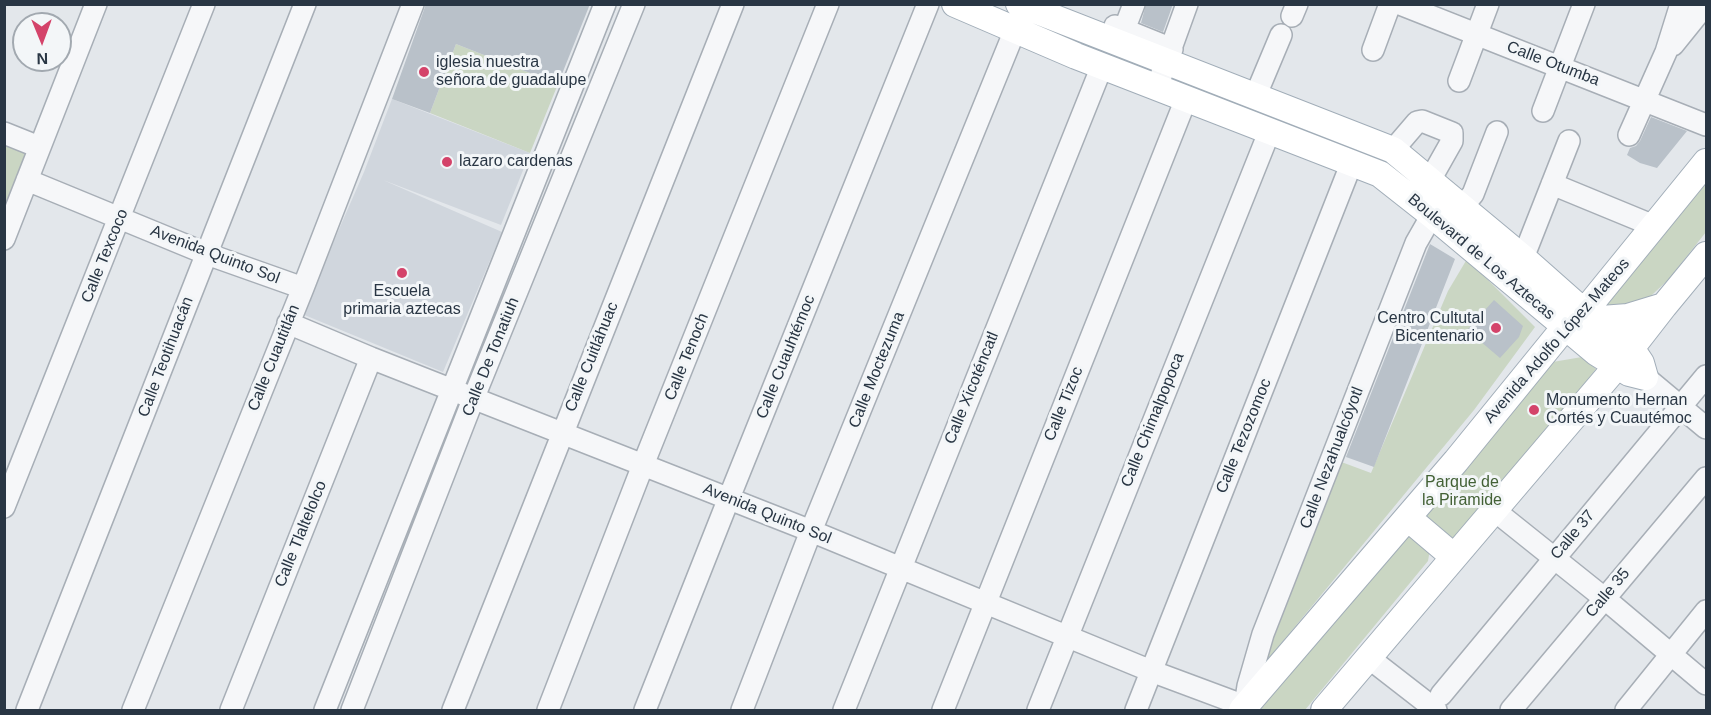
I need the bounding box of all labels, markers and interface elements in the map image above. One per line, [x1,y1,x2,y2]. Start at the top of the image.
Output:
north arrow [12,12,72,72]
street label: Calle Otumba [1504,38,1602,90]
text: N [36,50,48,67]
place label: iglesia nuestra señora de guadalupe [436,53,586,91]
marker: iglesia nuestra señora de guadalupe [417,65,431,79]
place label: lazaro cardenas [459,152,573,172]
marker: lazaro cardenas [440,155,454,169]
street label: Boulevard de Los Aztecas [1404,190,1558,324]
street label: Calle Texcoco [77,206,133,306]
street label: Avenida Quinto Sol [148,222,282,288]
street label: Avenida Adolfo López Mateos [1480,255,1634,427]
marker: Escuela primaria aztecas [395,266,409,280]
place label: Escuela primaria aztecas [343,282,461,320]
street label: Calle Cuauhtémoc [752,292,820,422]
street label: Calle Teotihuacán [134,294,198,420]
street label: Calle De Tonatiuh [458,295,524,419]
street label: Calle Cuitláhuac [561,299,623,415]
street label: Calle Cuautitlán [244,302,304,414]
street label: Calle Moctezuma [845,309,909,431]
place label: Centro Cultutal Bicentenario [1377,309,1484,347]
street label: Calle Tenoch [661,311,713,403]
marker: Centro Cultutal Bicentenario [1489,321,1503,335]
street label: Calle Xicoténcatl [941,329,1003,447]
street label: Calle Chimalpopoca [1117,350,1189,490]
street label: Calle Tizoc [1040,364,1088,444]
street label: Calle Tezozomoc [1212,376,1276,496]
street label: Calle Nezahualcóyotl [1296,384,1368,532]
place label: Monumento Hernan Cortés y Cuautémoc [1546,391,1692,429]
marker: Monumento Hernan Cortés y Cuautémoc [1527,403,1541,417]
park label: Parque de la Piramide [1422,473,1502,511]
street label: Calle Tlaltelolco [271,478,331,590]
street label: Avenida Quinto Sol [700,479,834,549]
street label: Calle 37 [1547,506,1599,564]
street label: Calle 35 [1582,564,1634,622]

